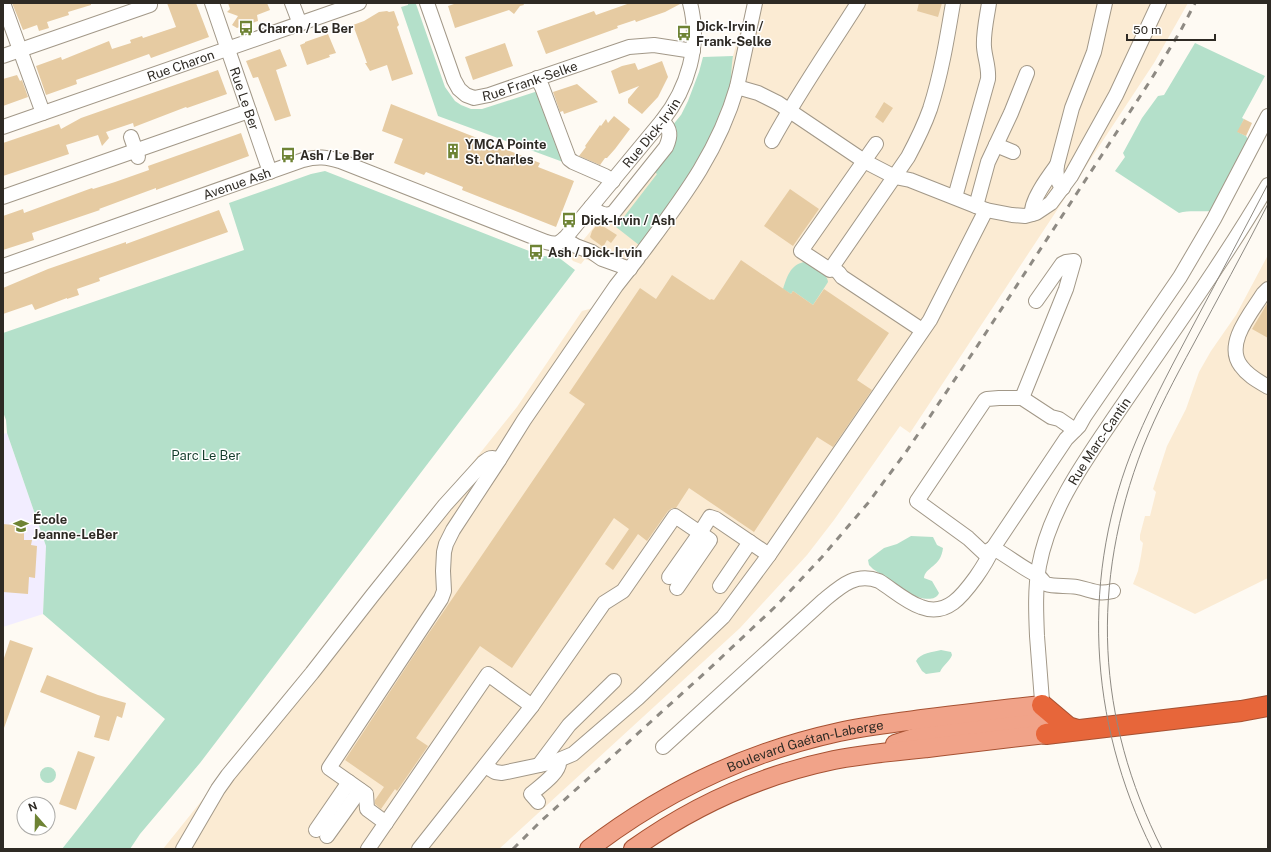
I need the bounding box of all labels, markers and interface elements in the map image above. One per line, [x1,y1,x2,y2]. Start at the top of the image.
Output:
scale bar [1127,16,1215,42]
bus stop icon: Charon / Le Ber [237,19,255,37]
place label: Dick-Irvin / Frank-Selke [696,19,771,49]
place label: Charon / Le Ber [258,21,354,36]
text: 50 m [1133,23,1161,37]
bus stop icon: Dick-Irvin / Frank-Selke [675,24,693,42]
street label: Rue Charon [145,47,216,84]
street label: Rue Frank-Selke [481,58,580,104]
street label: Rue Le Ber [227,65,262,132]
street label: Rue Dick-Irvin [620,96,683,171]
place label: YMCA Pointe St. Charles [465,137,546,167]
building icon: YMCA Pointe St. Charles [444,142,462,160]
bus stop icon: Ash / Le Ber [279,146,297,164]
place label: Ash / Le Ber [300,148,375,163]
street label: Avenue Ash [201,165,273,203]
bus stop icon: Dick-Irvin / Ash [560,211,578,229]
place label: Dick-Irvin / Ash [581,213,675,228]
bus stop icon: Ash / Dick-Irvin [527,243,545,261]
place label: Ash / Dick-Irvin [548,245,642,260]
street label: Rue Marc-Cantin [1065,395,1134,488]
park label: Parc Le Ber [171,448,241,463]
place label: École Jeanne-LeBer [33,511,118,542]
school or university icon: École Jeanne-LeBer [12,517,30,535]
street label: Boulevard Gaétan-Laberge [725,717,884,775]
north arrow [16,796,56,836]
text: N [26,799,39,814]

